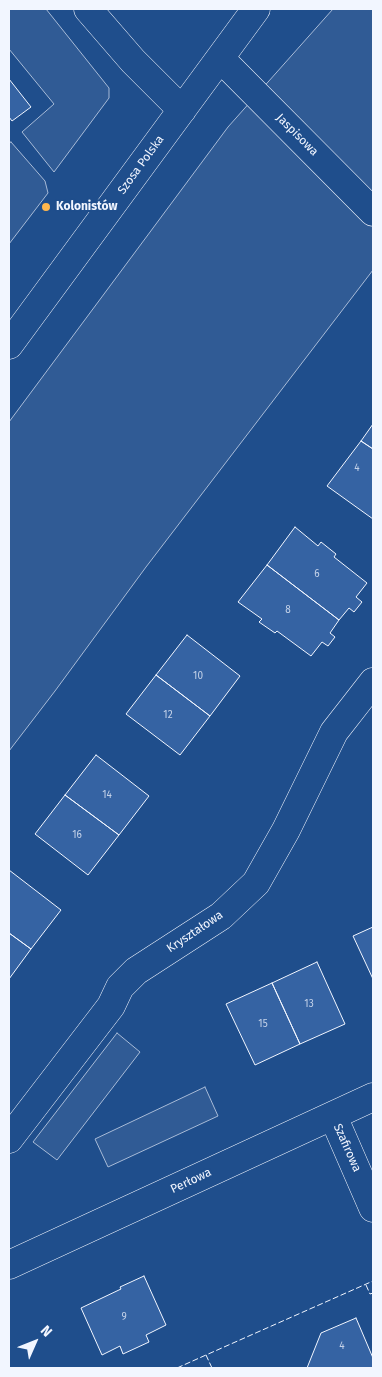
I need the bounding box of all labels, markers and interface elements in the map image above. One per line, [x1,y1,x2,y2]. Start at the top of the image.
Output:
street label: Jaspisowa [273,111,321,159]
street label: Szosa Polska [115,133,167,197]
place label: Kolonistów [56,200,117,214]
marker: Kolonistów [40,201,52,213]
house number: 4 [354,462,360,474]
house number: 6 [314,568,320,580]
house number: 8 [285,604,291,616]
house number: 10 [193,670,203,682]
house number: 12 [163,709,173,721]
house number: 14 [102,789,112,801]
house number: 16 [72,829,82,841]
street label: Kryształowa [164,908,226,956]
house number: 13 [304,998,314,1010]
house number: 15 [258,1018,268,1030]
street label: Szafirowa [330,1122,364,1174]
street label: Perłowa [168,1165,214,1197]
house number: 9 [121,1311,127,1323]
north arrow [10,1317,60,1367]
text: N [37,1322,55,1340]
house number: 4 [339,1340,345,1352]

